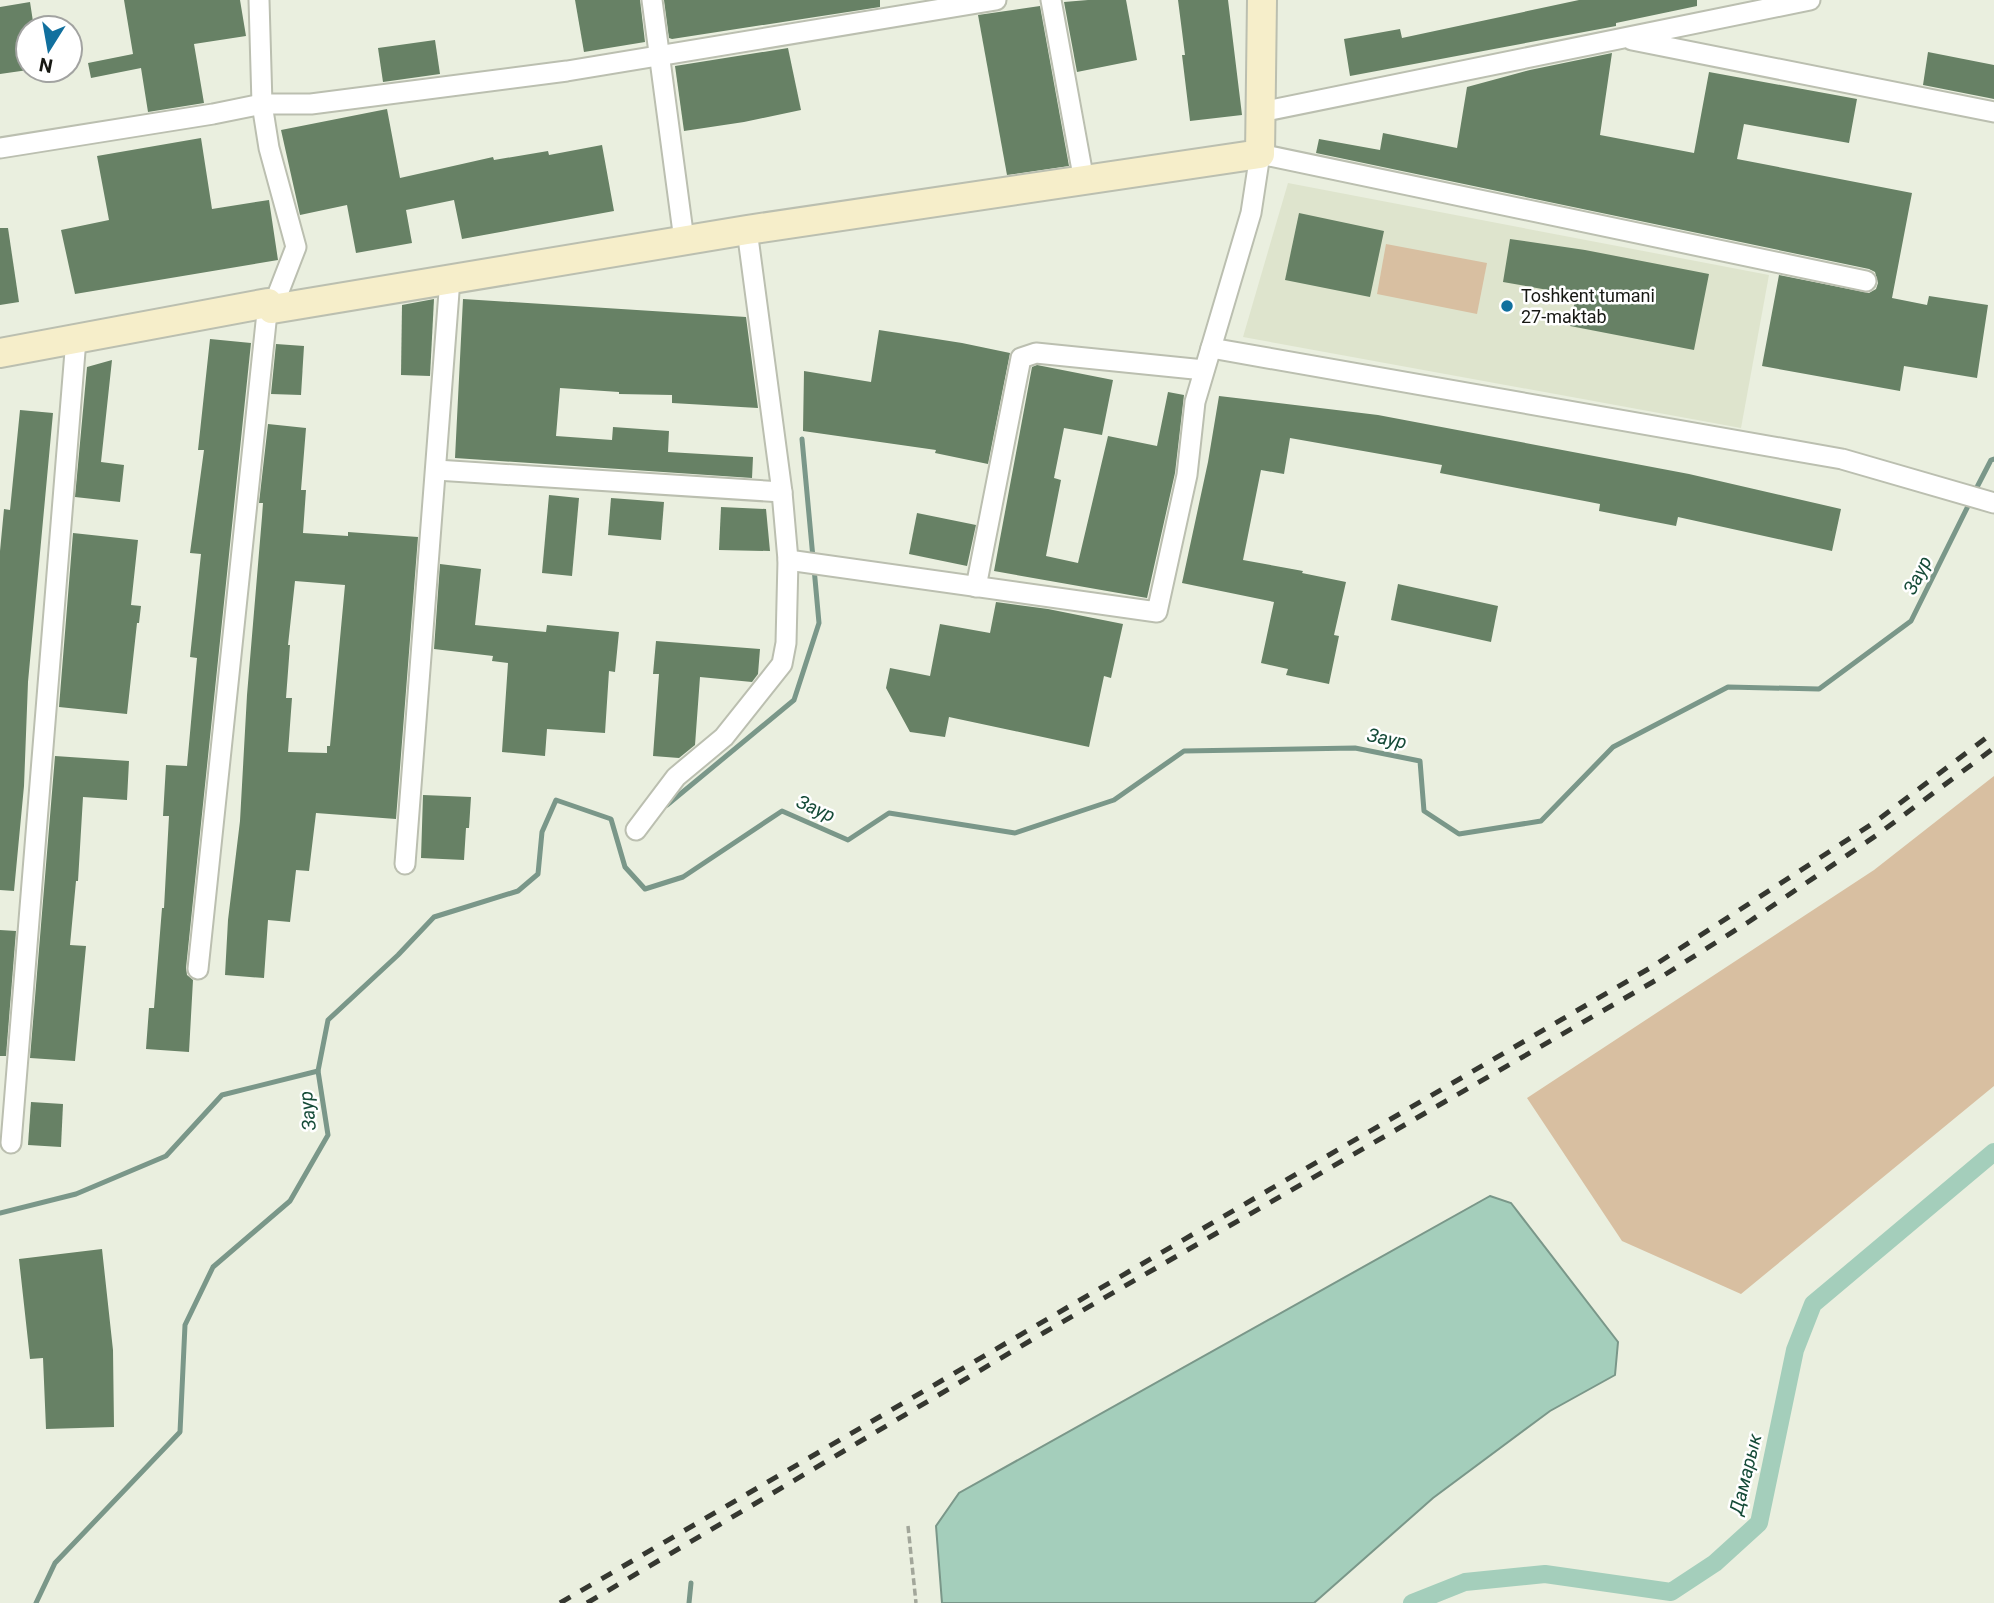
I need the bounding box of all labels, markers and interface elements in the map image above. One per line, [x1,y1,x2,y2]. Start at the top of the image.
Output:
north arrow [14,14,84,84]
text: N [37,53,55,78]
place label: Toshkent tumani 27-maktab [1521,285,1655,327]
marker: Toshkent tumani 27-maktab [1499,298,1515,314]
water label: Заур [1898,552,1937,598]
water label: Заур [1365,723,1409,754]
water label: Заур [793,790,839,827]
water label: Заур [294,1090,321,1132]
water label: Дамарык [1724,1430,1767,1519]

